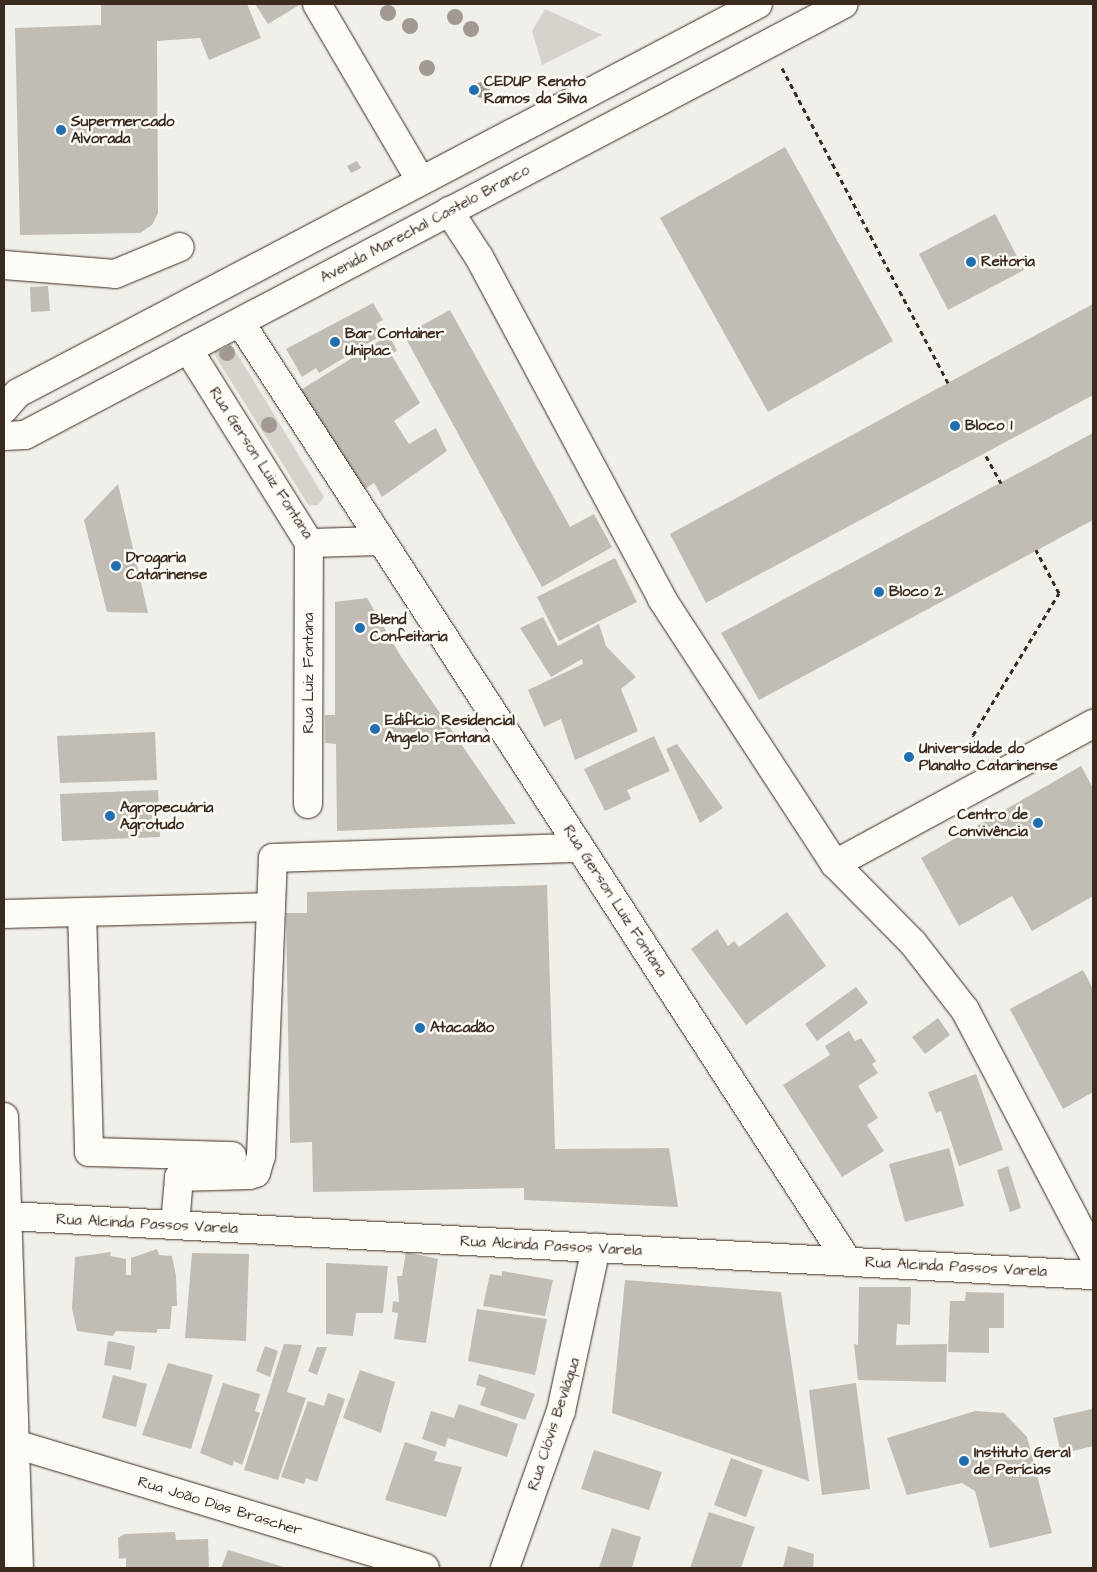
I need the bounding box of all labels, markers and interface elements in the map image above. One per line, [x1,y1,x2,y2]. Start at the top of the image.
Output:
place label: CEDUP Renato Ramos da Silva [484,72,587,107]
marker: CEDUP Renato Ramos da Silva [468,84,480,96]
place label: Supermercado Alvorada [71,112,174,147]
marker: Supermercado Alvorada [55,124,67,136]
street label: Avenida Marechal Castelo Branco [317,161,533,287]
place label: Reitoria [981,253,1035,271]
marker: Reitoria [965,256,977,268]
place label: Bar Container Uniplac [345,324,444,359]
marker: Bar Container Uniplac [329,336,341,348]
street label: Rua Gerson Luiz Fontana [205,384,317,542]
place label: Bloco 1 [965,417,1012,435]
marker: Bloco 1 [949,420,961,432]
place label: Drogaria Catarinense [126,548,207,583]
marker: Drogaria Catarinense [110,560,122,572]
place label: Bloco 2 [889,583,943,601]
marker: Bloco 2 [873,586,885,598]
place label: Blend Confeitaria [370,610,448,645]
street label: Rua Luiz Fontana [300,613,318,733]
marker: Blend Confeitaria [354,622,366,634]
place label: Edifício Residencial Angelo Fontana [385,711,515,746]
marker: Edifício Residencial Angelo Fontana [369,723,381,735]
place label: Universidade do Planalto Catarinense [919,739,1058,774]
marker: Universidade do Planalto Catarinense [903,751,915,763]
place label: Agropecuária Agrotudo [120,798,213,833]
place label: Centro de Convivência [949,805,1028,840]
marker: Agropecuária Agrotudo [104,810,116,822]
marker: Centro de Convivência [1032,817,1044,829]
street label: Rua Gerson Luiz Fontana [559,822,671,980]
place label: Atacadão [430,1019,494,1037]
marker: Atacadão [414,1022,426,1034]
street label: Rua Alcinda Passos Varela [56,1210,238,1238]
street label: Rua Alcinda Passos Varela [460,1232,642,1260]
street label: Rua Alcinda Passos Varela [865,1253,1047,1281]
street label: Rua Clóvis Beviláqua [524,1355,584,1493]
place label: Instituto Geral de Perícias [974,1443,1071,1478]
marker: Instituto Geral de Perícias [958,1455,970,1467]
street label: Rua João Dias Brascher [136,1472,304,1540]

